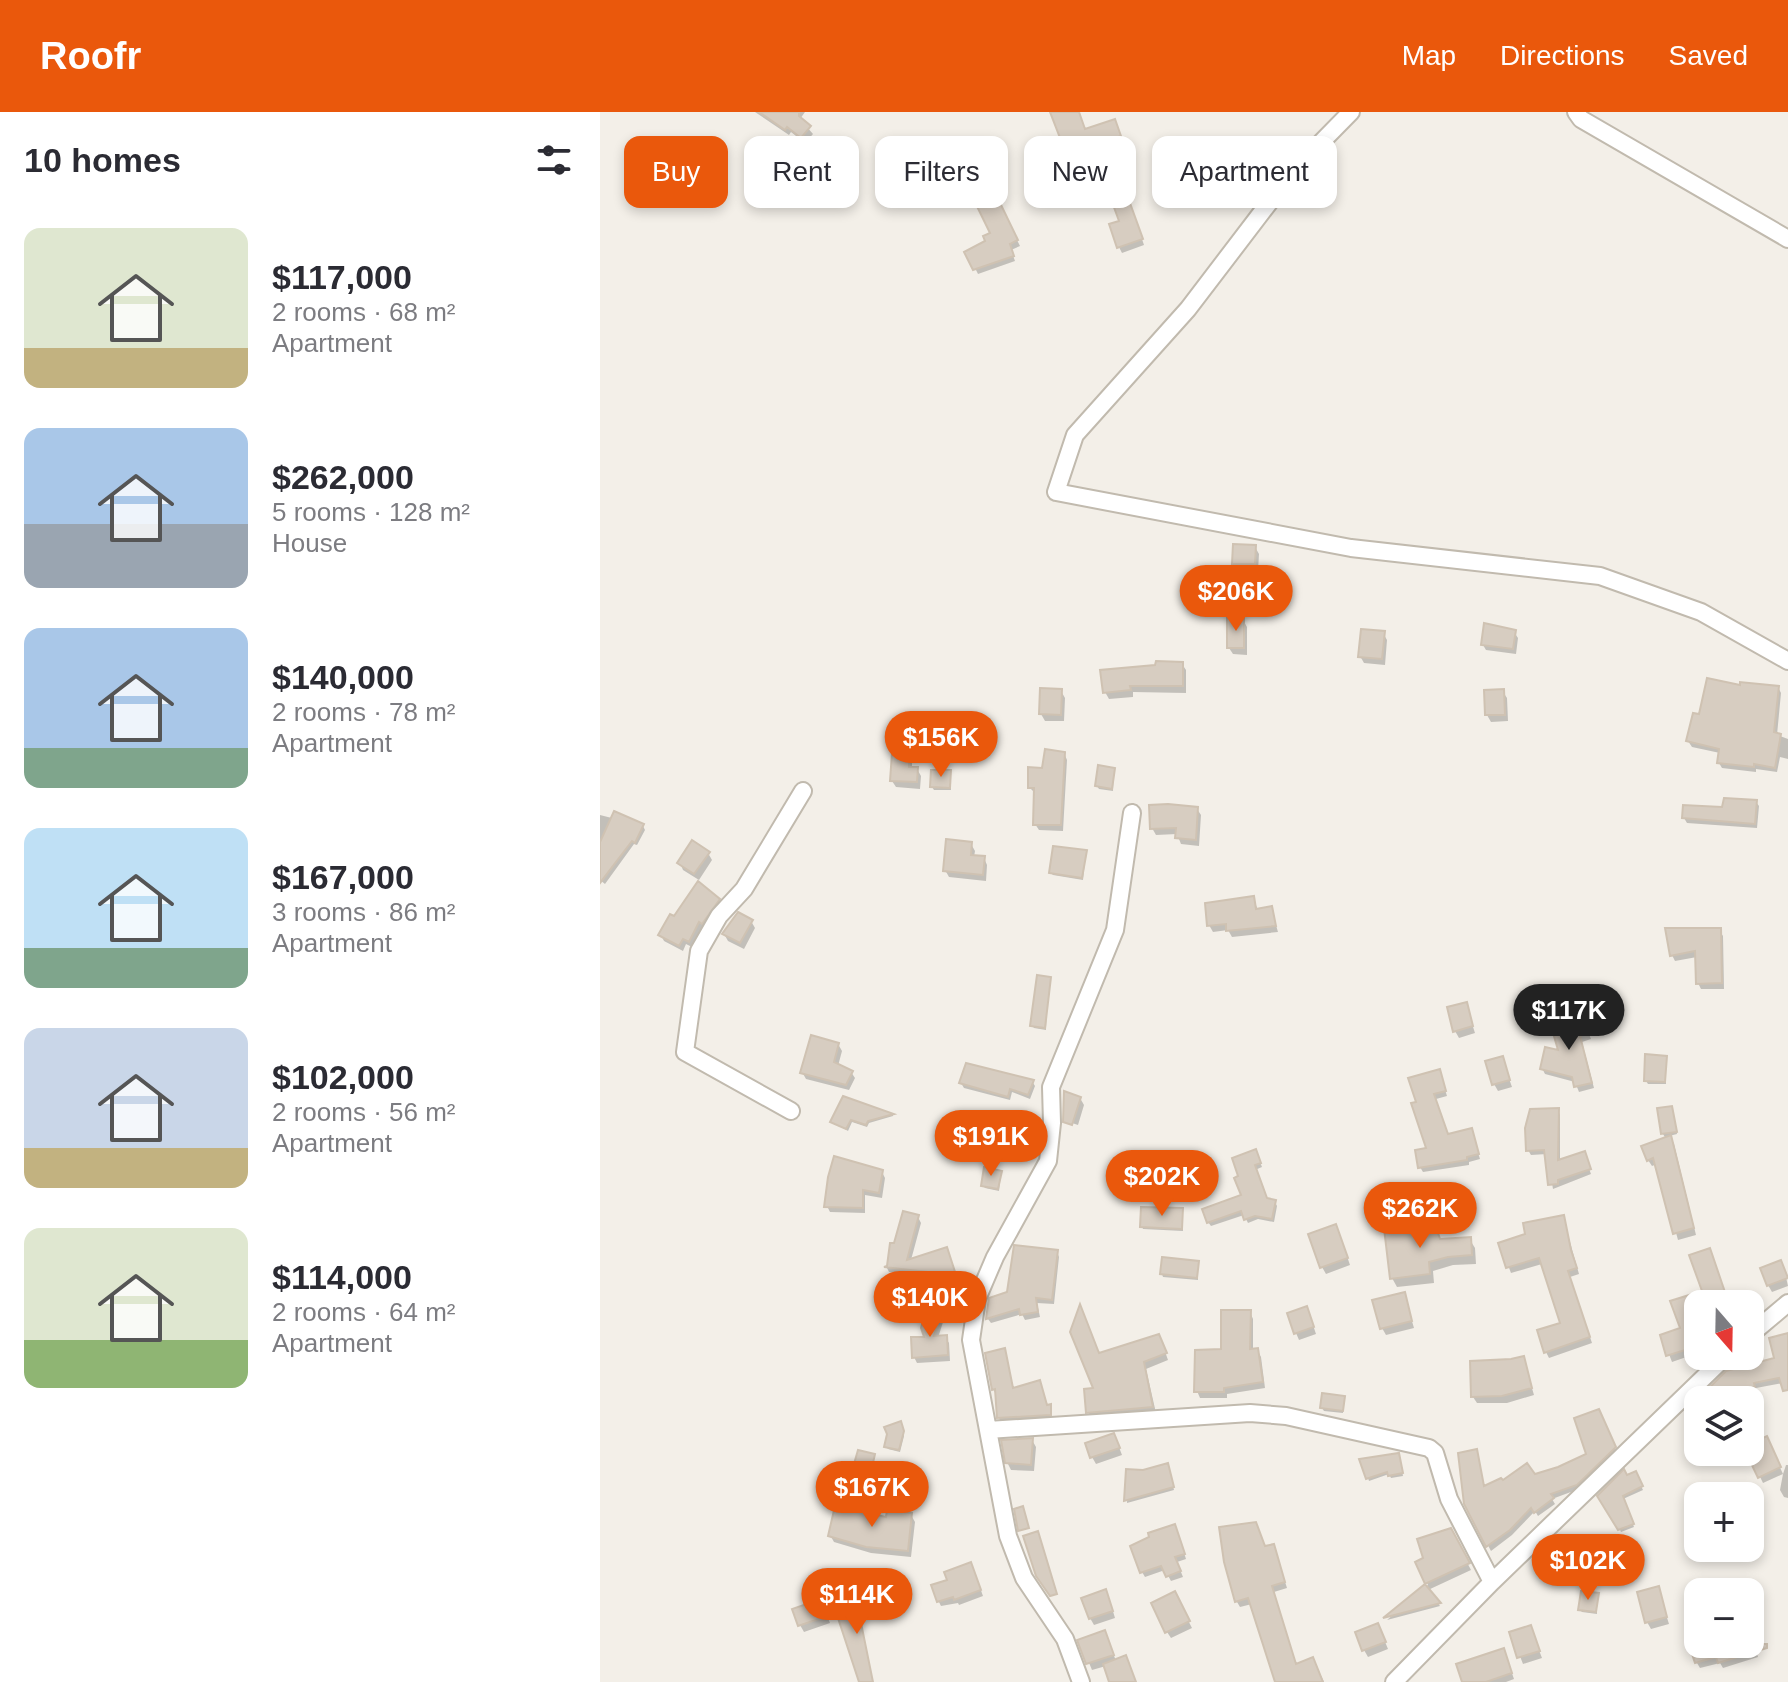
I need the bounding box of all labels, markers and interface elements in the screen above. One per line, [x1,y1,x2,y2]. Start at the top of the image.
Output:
text: Roofr [40,35,141,77]
text: Map [1402,40,1456,71]
text: Directions [1500,40,1625,71]
text: Saved [1669,40,1748,71]
chip: Buy [624,136,728,208]
chip: Rent [744,136,859,208]
chip: Filters [875,136,1008,208]
chip: New [1024,136,1136,208]
chip: Apartment [1152,136,1337,208]
icon: filters [532,138,576,182]
text: 10 homes [24,141,181,179]
text: $117,000 [272,258,412,296]
icon: home [88,260,184,356]
text: 2 rooms · 68 m² [272,297,456,327]
text: Apartment [272,328,392,358]
text: $262,000 [272,458,414,496]
icon: home [88,460,184,556]
text: 5 rooms · 128 m² [272,497,470,527]
text: House [272,528,347,558]
pin: $206K [1180,565,1292,633]
text: $206K [1198,576,1274,606]
text: $140,000 [272,658,414,696]
icon: home [88,660,184,756]
text: 2 rooms · 78 m² [272,697,456,727]
pin: $156K [885,711,997,779]
text: $156K [903,722,979,752]
text: Apartment [272,728,392,758]
text: $167,000 [272,858,414,896]
icon: home [88,860,184,956]
text: 3 rooms · 86 m² [272,897,456,927]
text: Apartment [272,928,392,958]
pin: $117K [1513,984,1625,1052]
text: $117K [1531,995,1607,1025]
text: $102,000 [272,1058,414,1096]
icon: home [88,1060,184,1156]
text: 2 rooms · 56 m² [272,1097,456,1127]
pin: $191K [935,1110,1047,1178]
text: $191K [953,1121,1029,1151]
text: Apartment [272,1128,392,1158]
pin: $202K [1106,1150,1218,1218]
text: $202K [1124,1161,1200,1191]
pin: $262K [1364,1182,1476,1250]
text: $262K [1382,1193,1458,1223]
text: $114,000 [272,1258,412,1296]
icon: home [88,1260,184,1356]
pin: $140K [874,1271,986,1339]
text: $140K [892,1282,968,1312]
north arrow [1684,1290,1764,1370]
map controls [1684,1290,1764,1658]
text: 2 rooms · 64 m² [272,1297,456,1327]
text: Apartment [272,1328,392,1358]
button: layers [1684,1386,1764,1466]
pin: $167K [816,1461,928,1529]
text: $167K [834,1472,910,1502]
button: + [1684,1482,1764,1562]
pin: $102K [1532,1534,1644,1602]
text: $102K [1550,1545,1626,1575]
pin: $114K [801,1568,913,1636]
button: − [1684,1578,1764,1658]
text: $114K [819,1579,895,1609]

